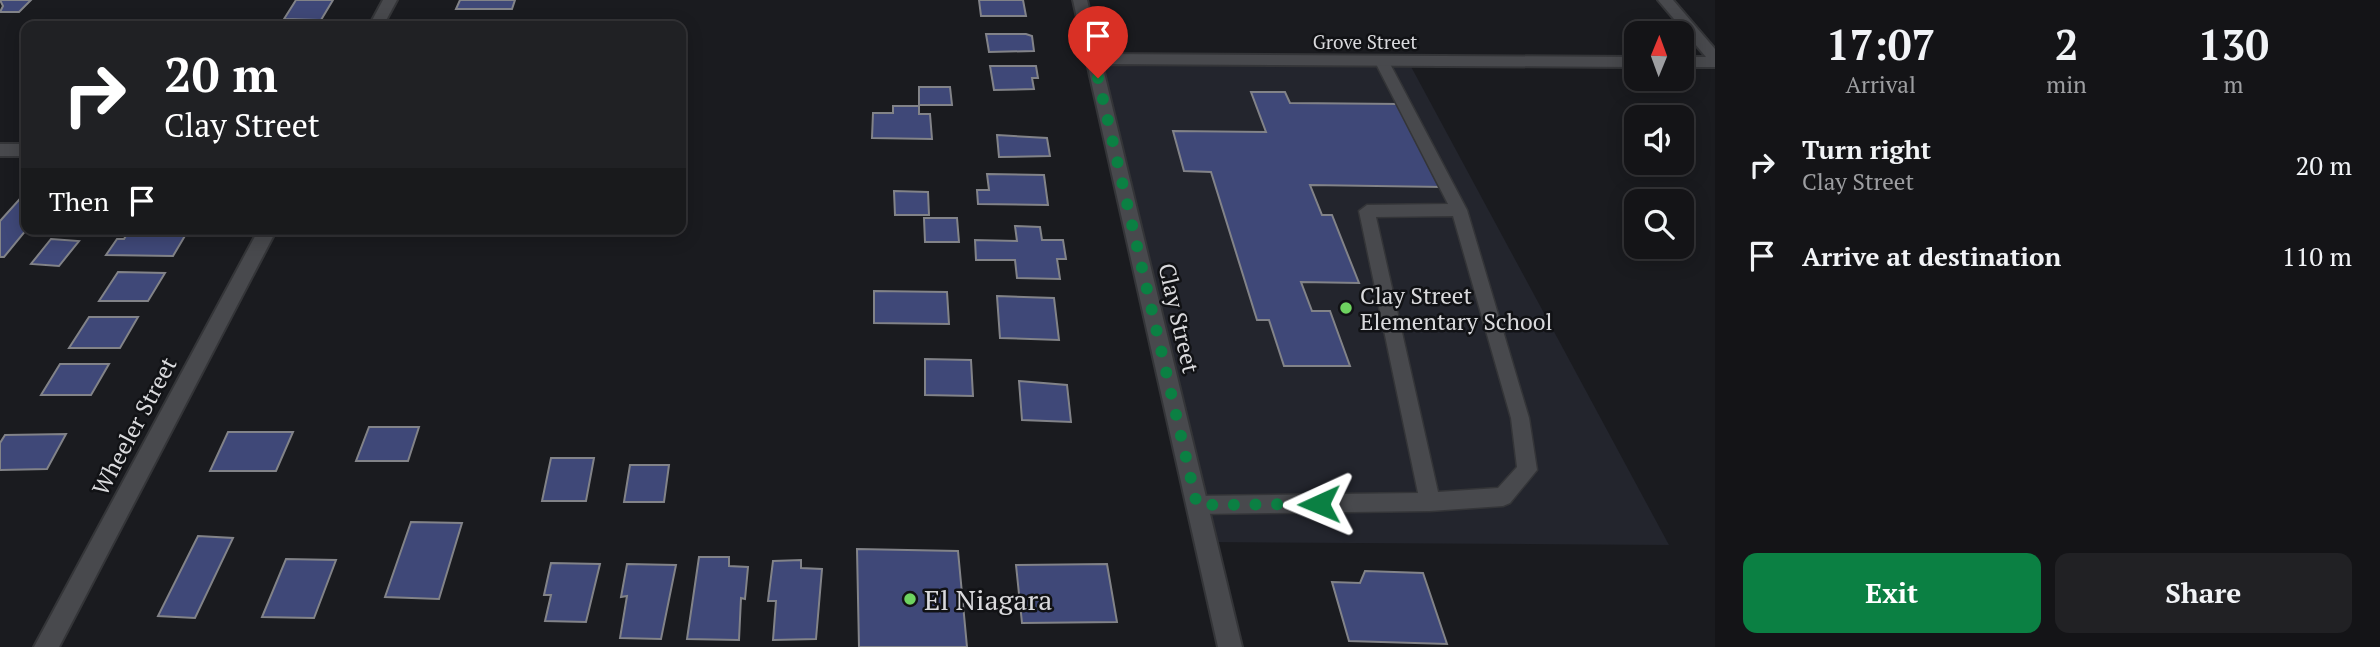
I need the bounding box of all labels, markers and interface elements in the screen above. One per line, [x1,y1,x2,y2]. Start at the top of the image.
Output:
pin [1068,6,1128,78]
text: 17:07 [1826,16,1935,72]
text: 2 [2055,16,2078,72]
text: 130 [2198,16,2269,72]
icon: arrive [1079,17,1117,55]
north arrow [1624,21,1694,91]
map controls [1624,21,1694,259]
street label: Grove Street [1313,29,1417,54]
text: 20 m [164,41,278,106]
icon: right [49,49,140,140]
text: Arrival [1845,69,1916,100]
text: min [2046,69,2087,100]
text: m [2223,69,2243,100]
text: Clay Street [164,104,320,146]
button: sound [1624,105,1694,175]
text: Turn right [1802,132,1931,166]
icon: right [1743,146,1781,184]
text: 20 m [2296,148,2352,182]
text: Clay Street [1802,166,1914,197]
icon: arrive [123,182,161,220]
text: Then [49,184,109,218]
button: search [1624,189,1694,259]
icon: arrive [1743,237,1781,275]
text: Arrive at destination [1802,239,2061,273]
text: 110 m [2282,239,2352,273]
street label: Clay Street [1151,260,1207,376]
place label: Clay Street Elementary School [1360,280,1553,337]
marker: Clay Street Elementary School [1338,300,1354,316]
street label: Wheeler Street [85,351,184,501]
position arrow [1282,467,1356,541]
button: Exit [1743,553,2041,633]
button: Share [2055,553,2352,633]
place label: El Niagara [924,581,1052,618]
marker: El Niagara [902,591,918,607]

